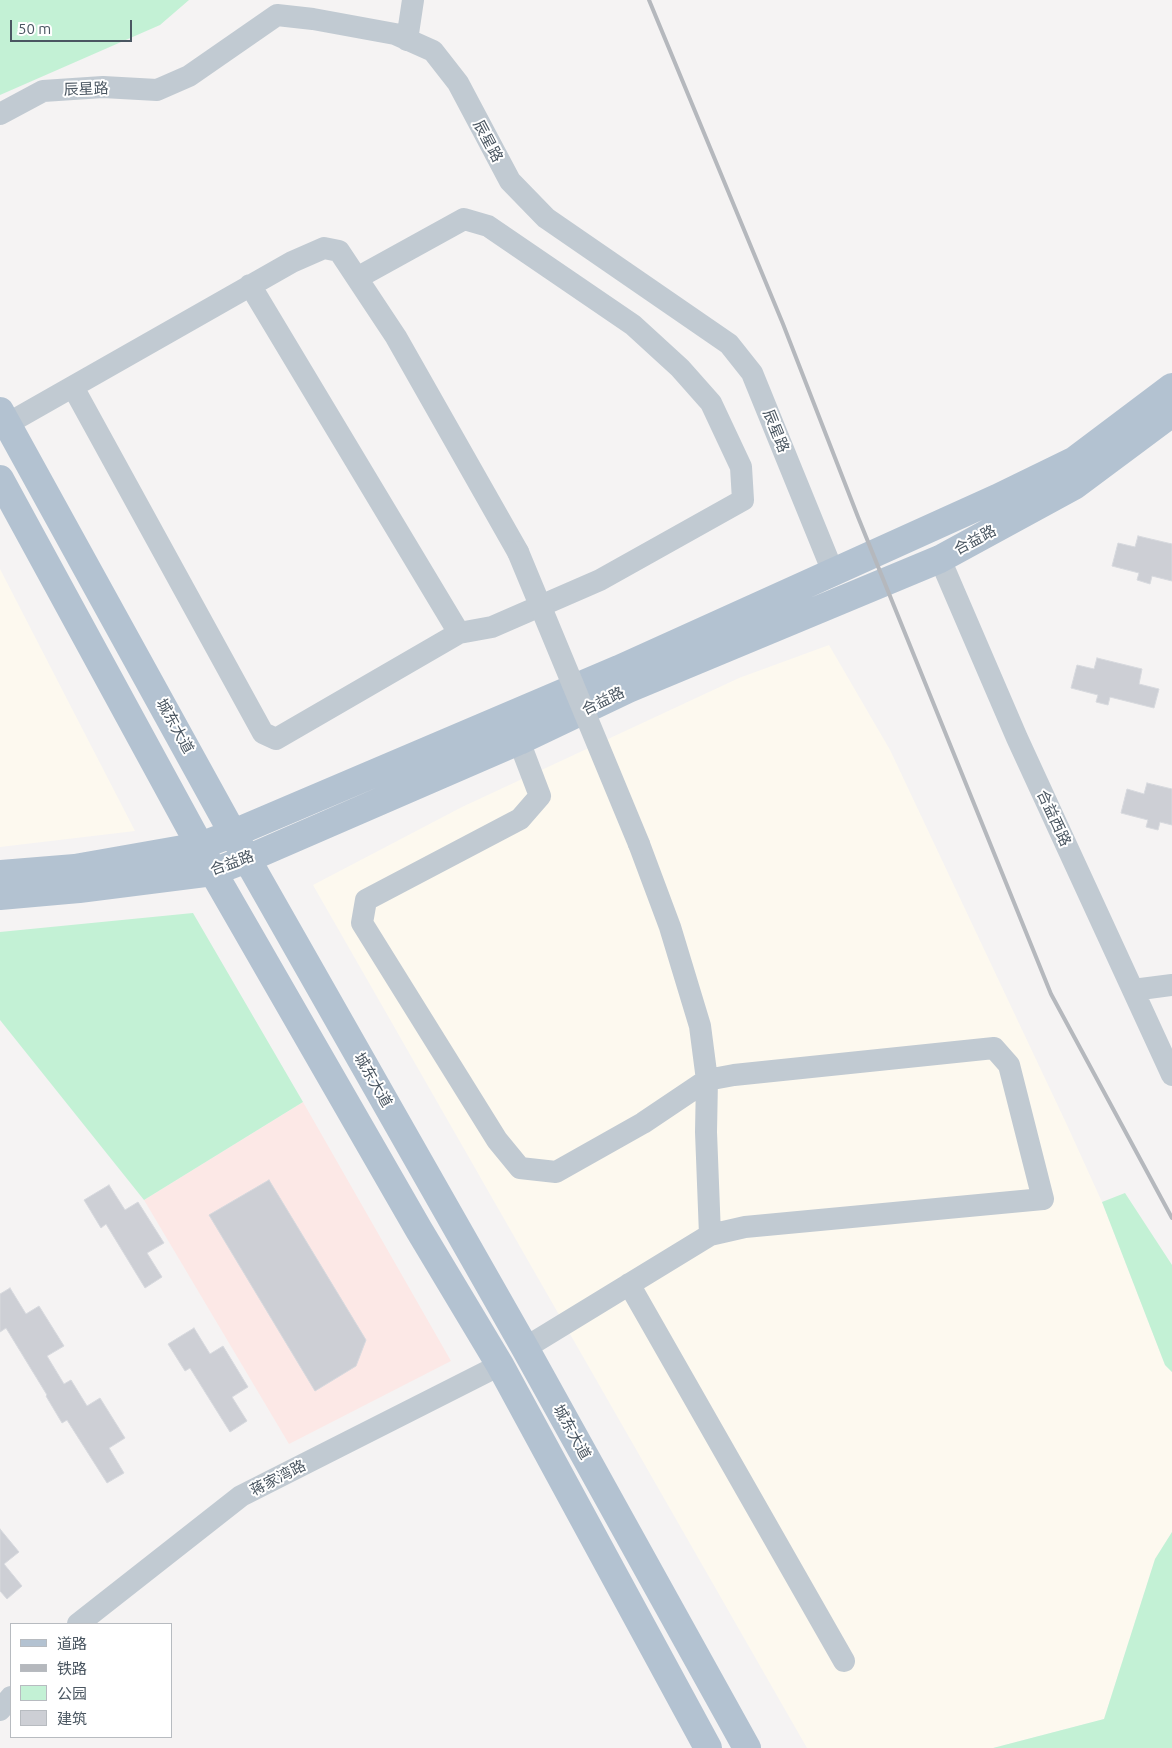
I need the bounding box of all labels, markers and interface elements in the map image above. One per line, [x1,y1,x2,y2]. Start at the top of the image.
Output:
scale bar [12,10,135,42]
text: 50 m [18,20,51,37]
street label: 辰星路 [63,79,109,99]
street label: 辰星路 [469,117,507,165]
street label: 辰星路 [759,407,793,455]
street label: 合益路 [951,521,999,559]
street label: 合益路 [579,683,627,719]
street label: 城东大道 [153,695,197,757]
street label: 合益西路 [1033,787,1075,849]
street label: 合益路 [208,847,256,879]
street label: 城东大道 [350,1050,396,1110]
street label: 城东大道 [550,1401,594,1463]
street label: 蒋家湾路 [247,1456,309,1500]
legend [10,1623,172,1738]
text: 道路 [57,1635,87,1652]
text: 铁路 [57,1660,87,1677]
text: 公园 [57,1685,87,1702]
text: 建筑 [57,1710,87,1727]

